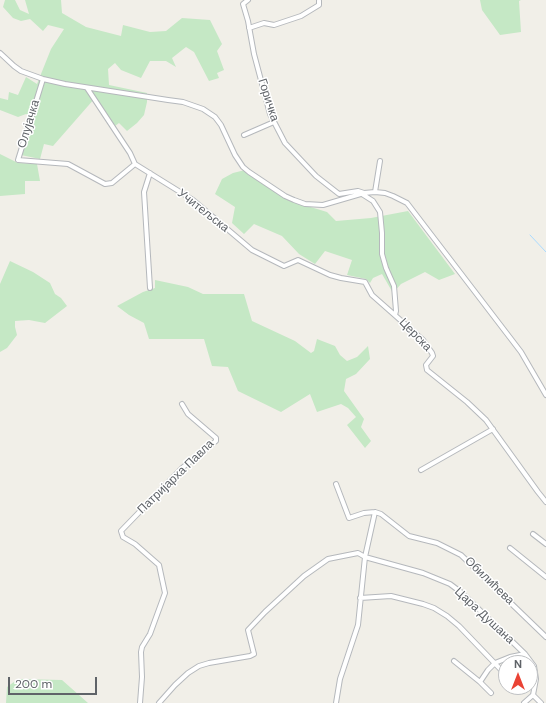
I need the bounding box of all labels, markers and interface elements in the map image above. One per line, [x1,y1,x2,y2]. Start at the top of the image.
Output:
street label: Горичка [254,77,282,123]
street label: Олујачка [15,98,43,150]
street label: Учитељска [174,186,232,236]
street label: Церска [396,315,434,355]
street label: Патријарха Павла [135,437,217,517]
street label: Обилићева [461,554,517,608]
street label: Цара Душана [451,585,517,647]
north arrow [498,655,538,695]
text: N [514,657,522,671]
scale bar [10,669,99,695]
text: 200 m [15,676,52,692]

